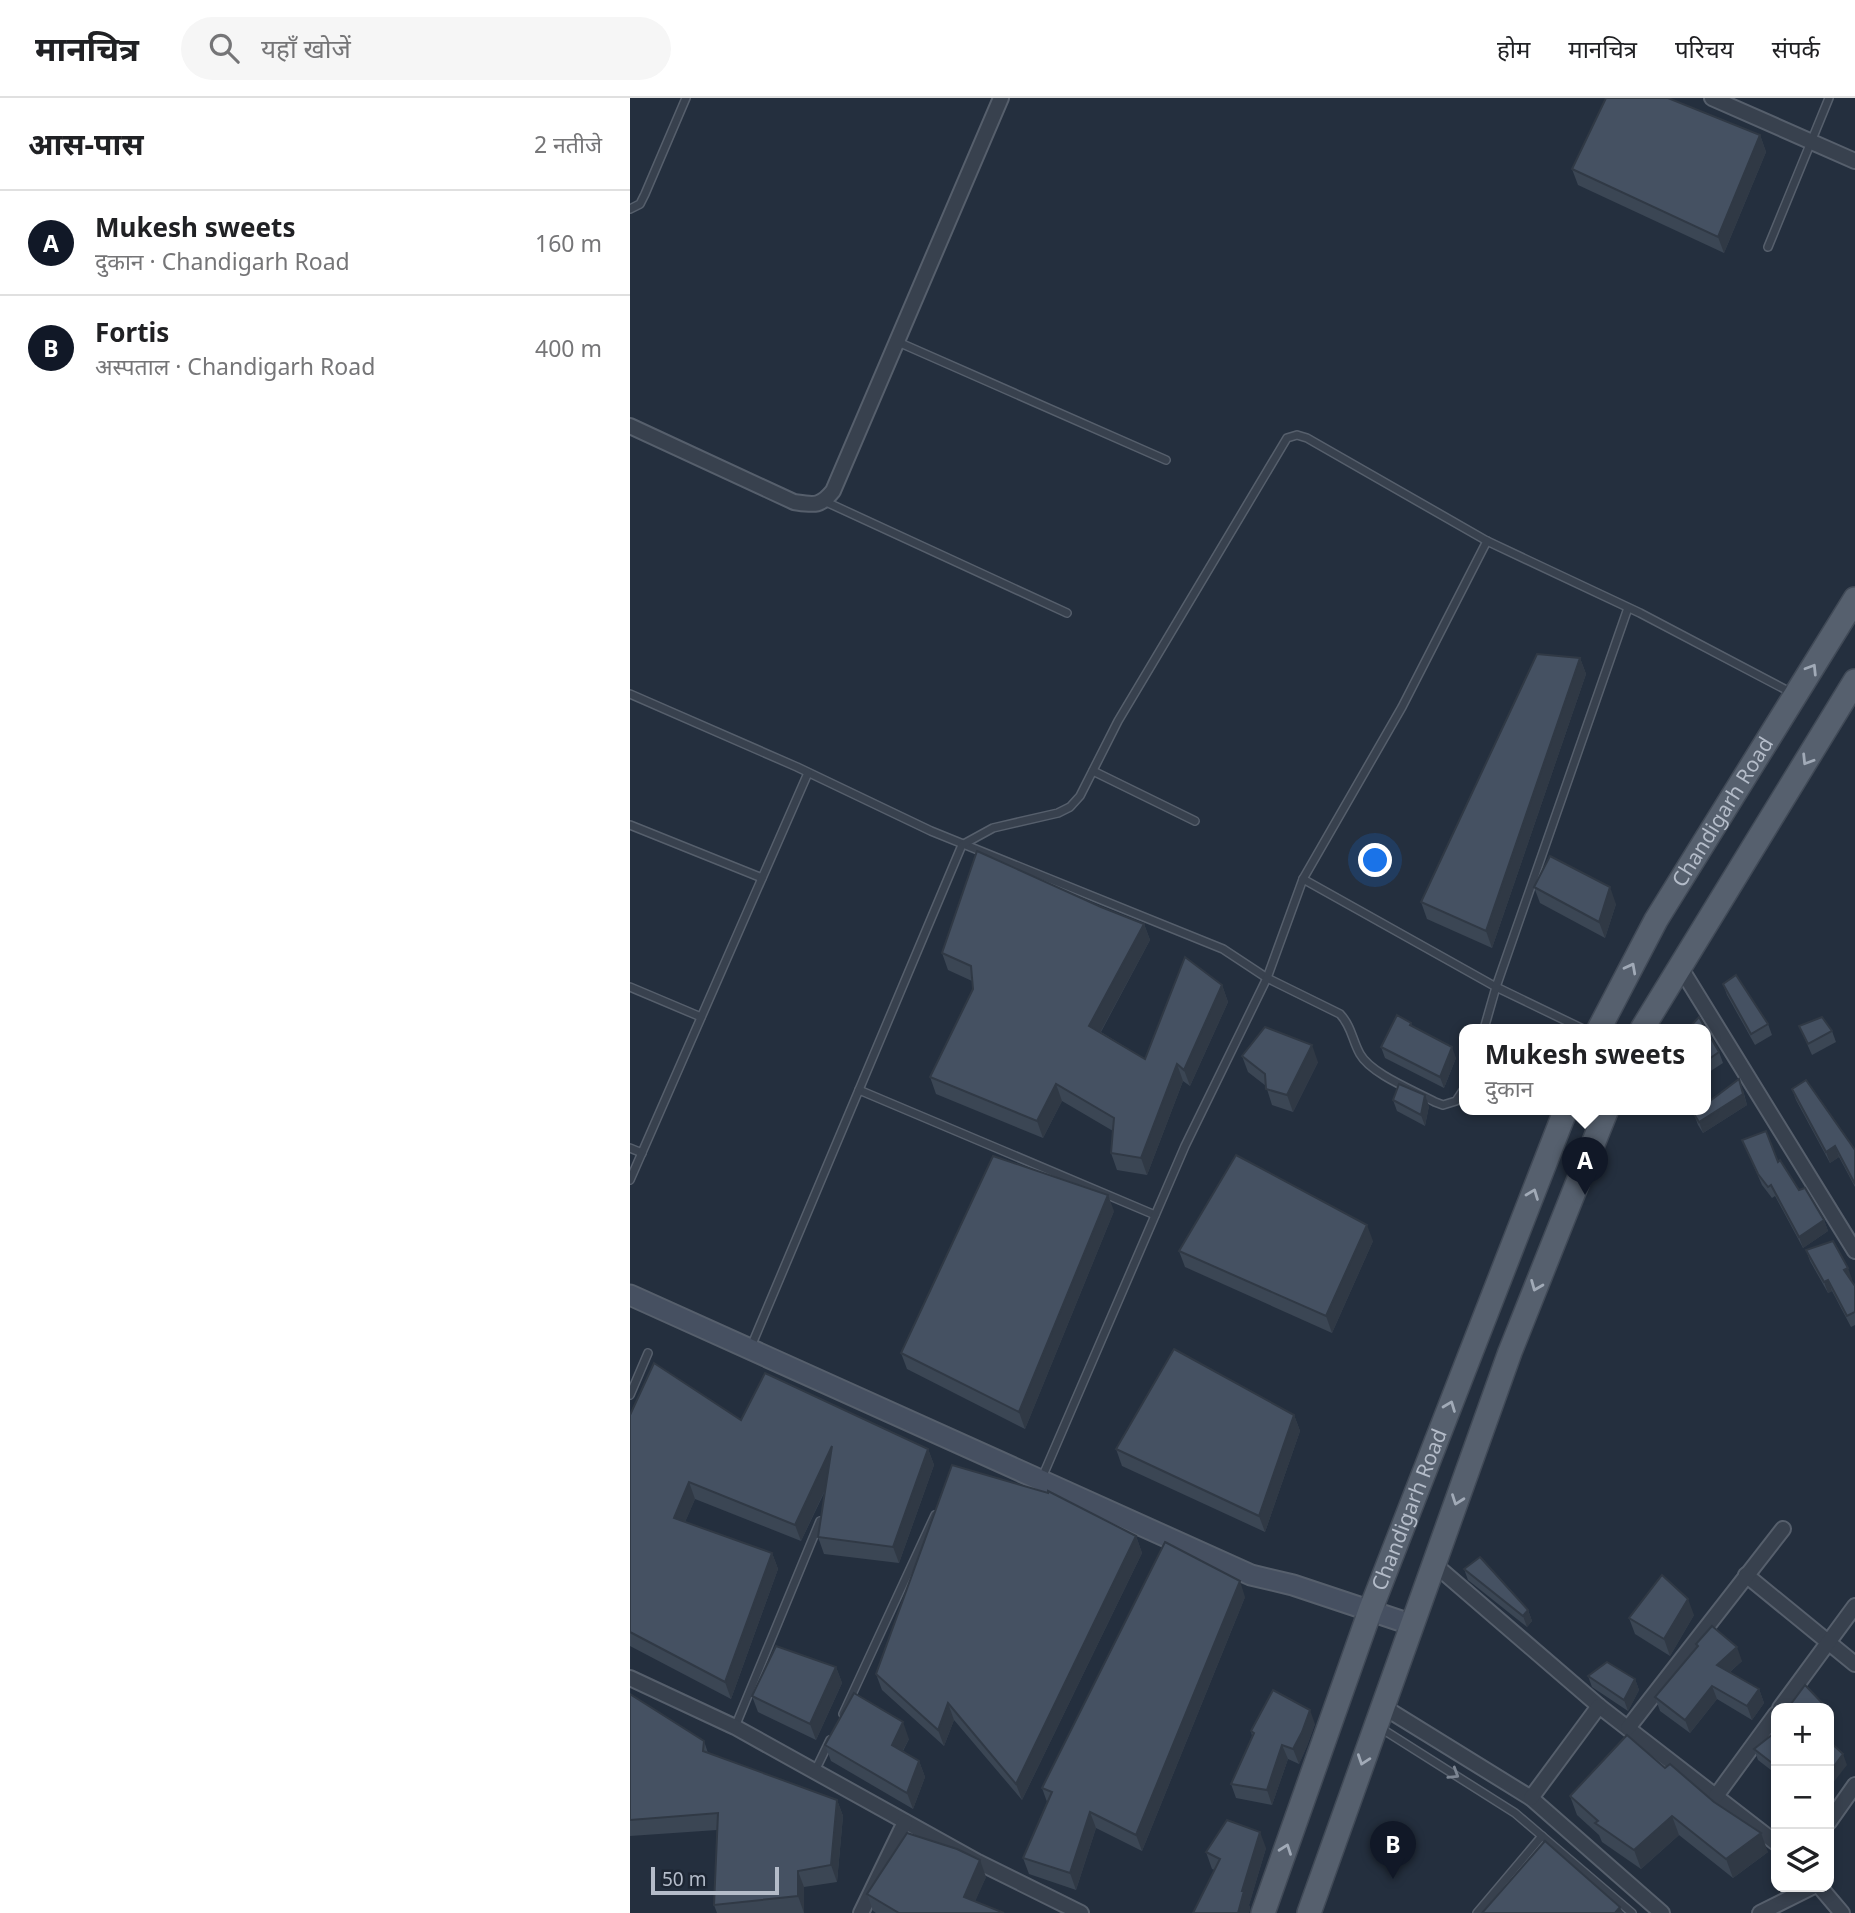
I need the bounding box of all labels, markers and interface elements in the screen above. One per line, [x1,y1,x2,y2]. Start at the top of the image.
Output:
search box [181,17,671,80]
text: मानचित्र [35,26,139,71]
icon: search [205,29,243,67]
text: यहाँ खोजें [261,30,351,66]
text: होम [1497,32,1530,65]
text: मानचित्र [1568,32,1637,65]
text: परिचय [1675,32,1734,65]
text: संपर्क [1772,32,1820,65]
text: आस-पास [28,123,144,164]
text: 2 नतीजे [534,128,602,160]
text: Mukesh sweets [95,209,295,245]
text: A [43,227,59,259]
text: 160 m [535,227,602,259]
text: दुकान · Chandigarh Road [95,245,350,277]
text: Fortis [95,314,169,350]
text: B [43,332,59,364]
text: 400 m [535,332,602,364]
text: अस्पताल · Chandigarh Road [95,350,375,382]
one-way arrow [1803,664,1816,677]
street label: Chandigarh Road [1665,731,1779,892]
one-way arrow [1802,753,1815,766]
your location [1358,843,1392,877]
one-way arrow [1622,963,1636,976]
popup [1459,1024,1711,1115]
text: Mukesh sweets [1485,1036,1685,1072]
text: दुकान [1485,1072,1533,1104]
pin: A [1562,1137,1608,1195]
one-way arrow [1525,1189,1539,1201]
one-way arrow [1531,1280,1545,1292]
one-way arrow [1442,1400,1456,1412]
street label: Chandigarh Road [1364,1424,1453,1595]
one-way arrow [1451,1493,1465,1505]
map controls [1771,1703,1834,1892]
button: + [1771,1703,1834,1766]
one-way arrow [1357,1753,1371,1765]
one-way arrow [1447,1765,1460,1778]
button: − [1771,1766,1834,1829]
pin: B [1370,1821,1416,1879]
button: layers [1771,1829,1834,1892]
one-way arrow [1277,1843,1291,1855]
scale bar [651,1864,779,1896]
text: 50 m [662,1866,706,1892]

